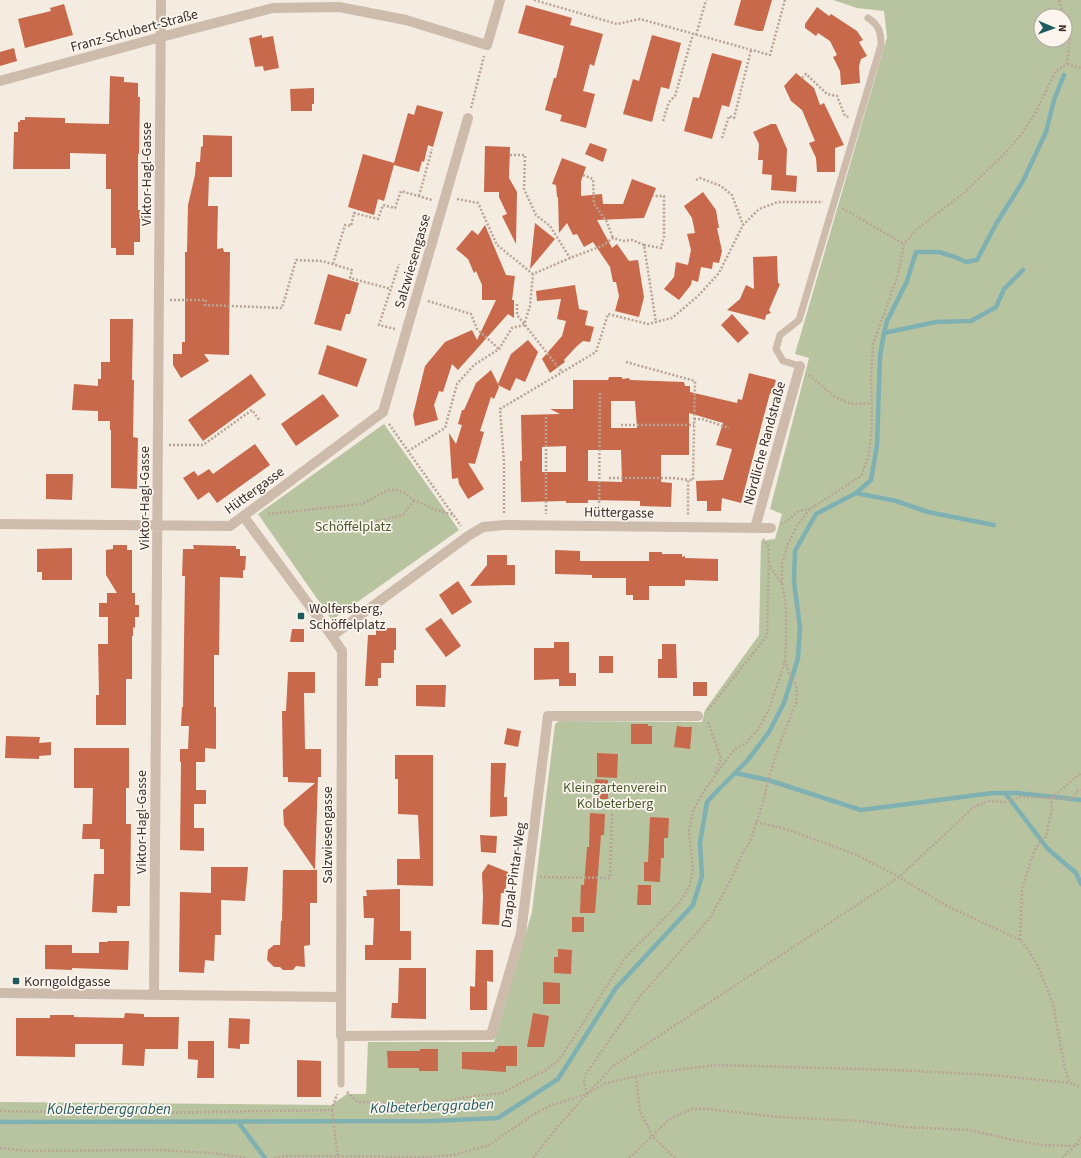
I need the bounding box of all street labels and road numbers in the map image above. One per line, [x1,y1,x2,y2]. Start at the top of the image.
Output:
street label: Franz-Schubert-Straße [68,4,200,58]
street label: Viktor-Hagl-Gasse [137,122,157,226]
street label: Salzwiesengasse [390,212,436,311]
street label: Nördliche Randstraße [739,379,791,507]
street label: Viktor-Hagl-Gasse [135,446,155,550]
street label: Hüttergasse [220,462,289,519]
street label: Hüttergasse [584,502,654,524]
street label: Viktor-Hagl-Gasse [132,770,152,874]
street label: Salzwiesengasse [318,786,338,884]
street label: Drapal-Pintar-Weg [497,821,531,929]

